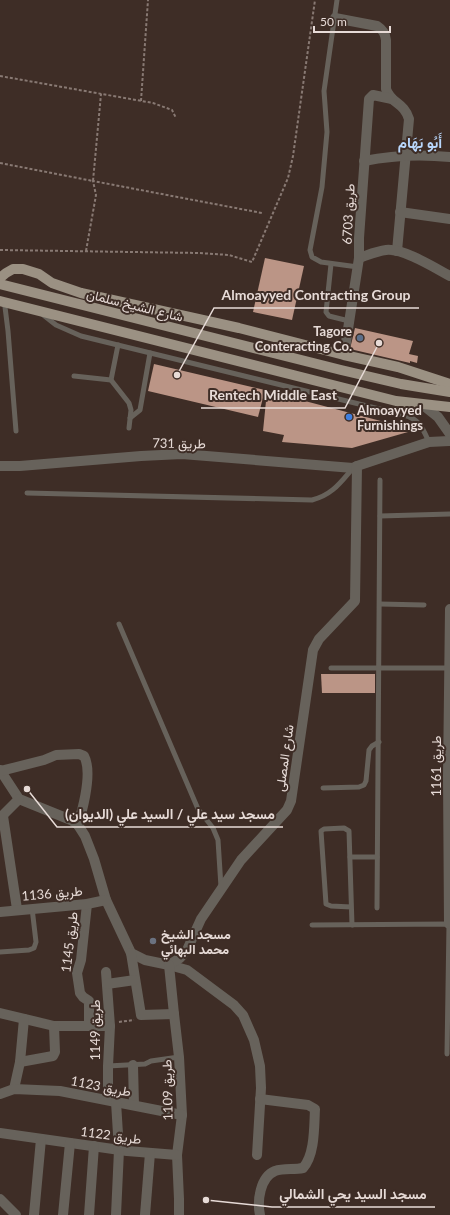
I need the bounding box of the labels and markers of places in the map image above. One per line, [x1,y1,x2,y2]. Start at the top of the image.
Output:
callout: Almoayyed Contracting Group [214,282,419,308]
place label: Tagore Conteracting Co. [255,323,352,354]
marker: Tagore Conteracting Co. [355,333,365,343]
callout: Rentech Middle East [201,382,345,408]
place label: Almoayyed Furnishings [356,402,423,433]
marker: Almoayyed Furnishings [344,412,354,422]
callout: مسجد سيد علي / السيد علي (الديوان) [57,801,283,827]
place label: مسجد الشيخ محمد البهائي [161,926,231,960]
marker: مسجد الشيخ محمد البهائي [148,936,158,946]
callout: مسجد السيد يحي الشمالي [272,1181,435,1207]

